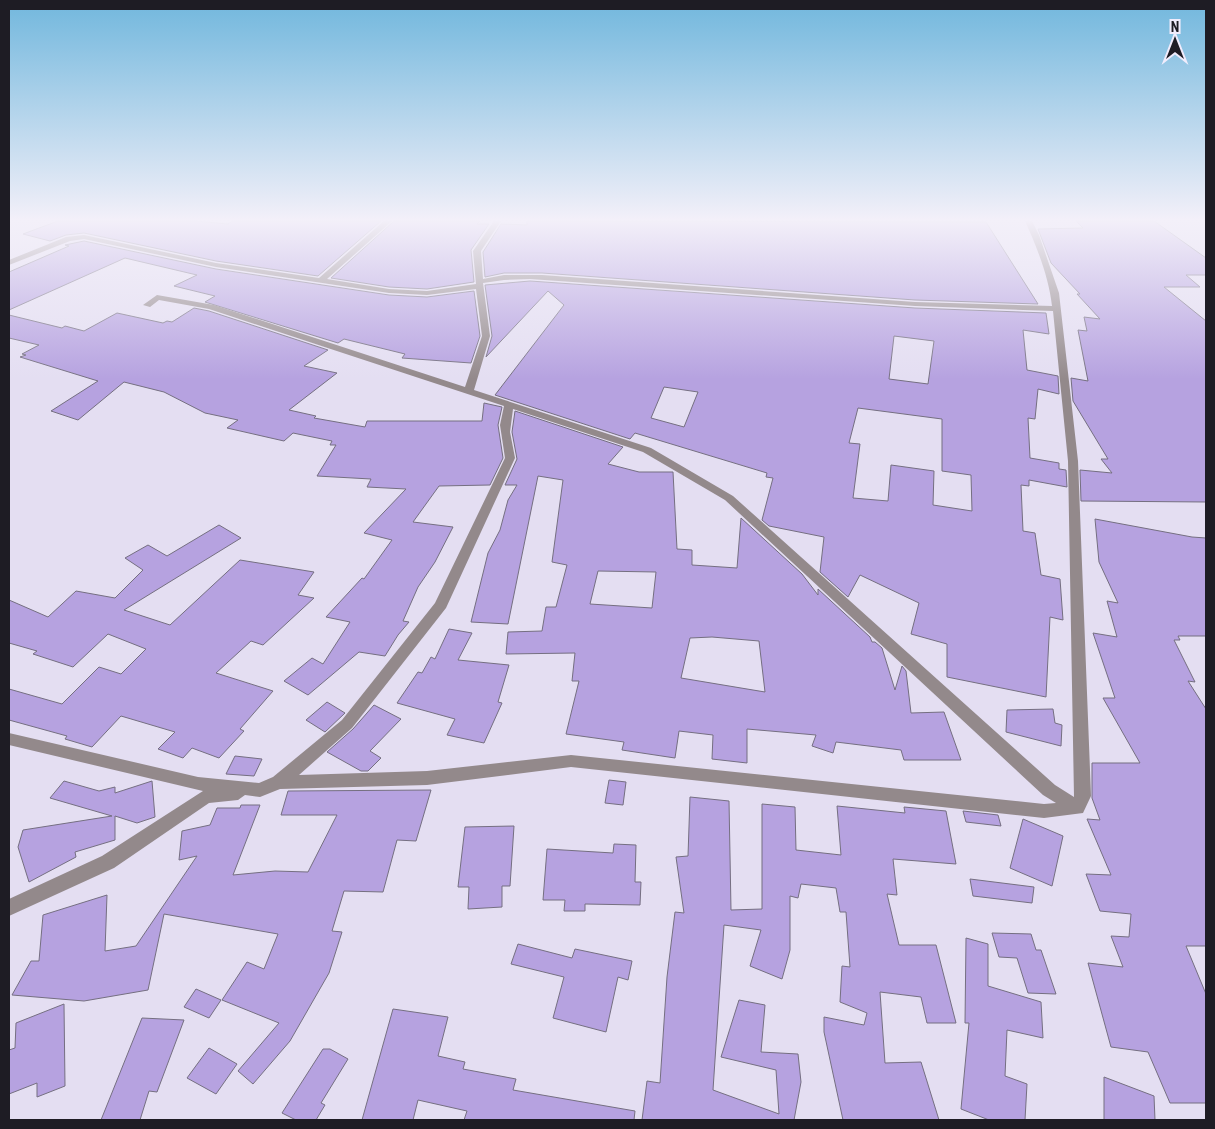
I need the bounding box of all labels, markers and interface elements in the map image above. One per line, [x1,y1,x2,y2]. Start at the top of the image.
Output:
north arrow [1150,15,1200,65]
text: N [1171,19,1179,35]

